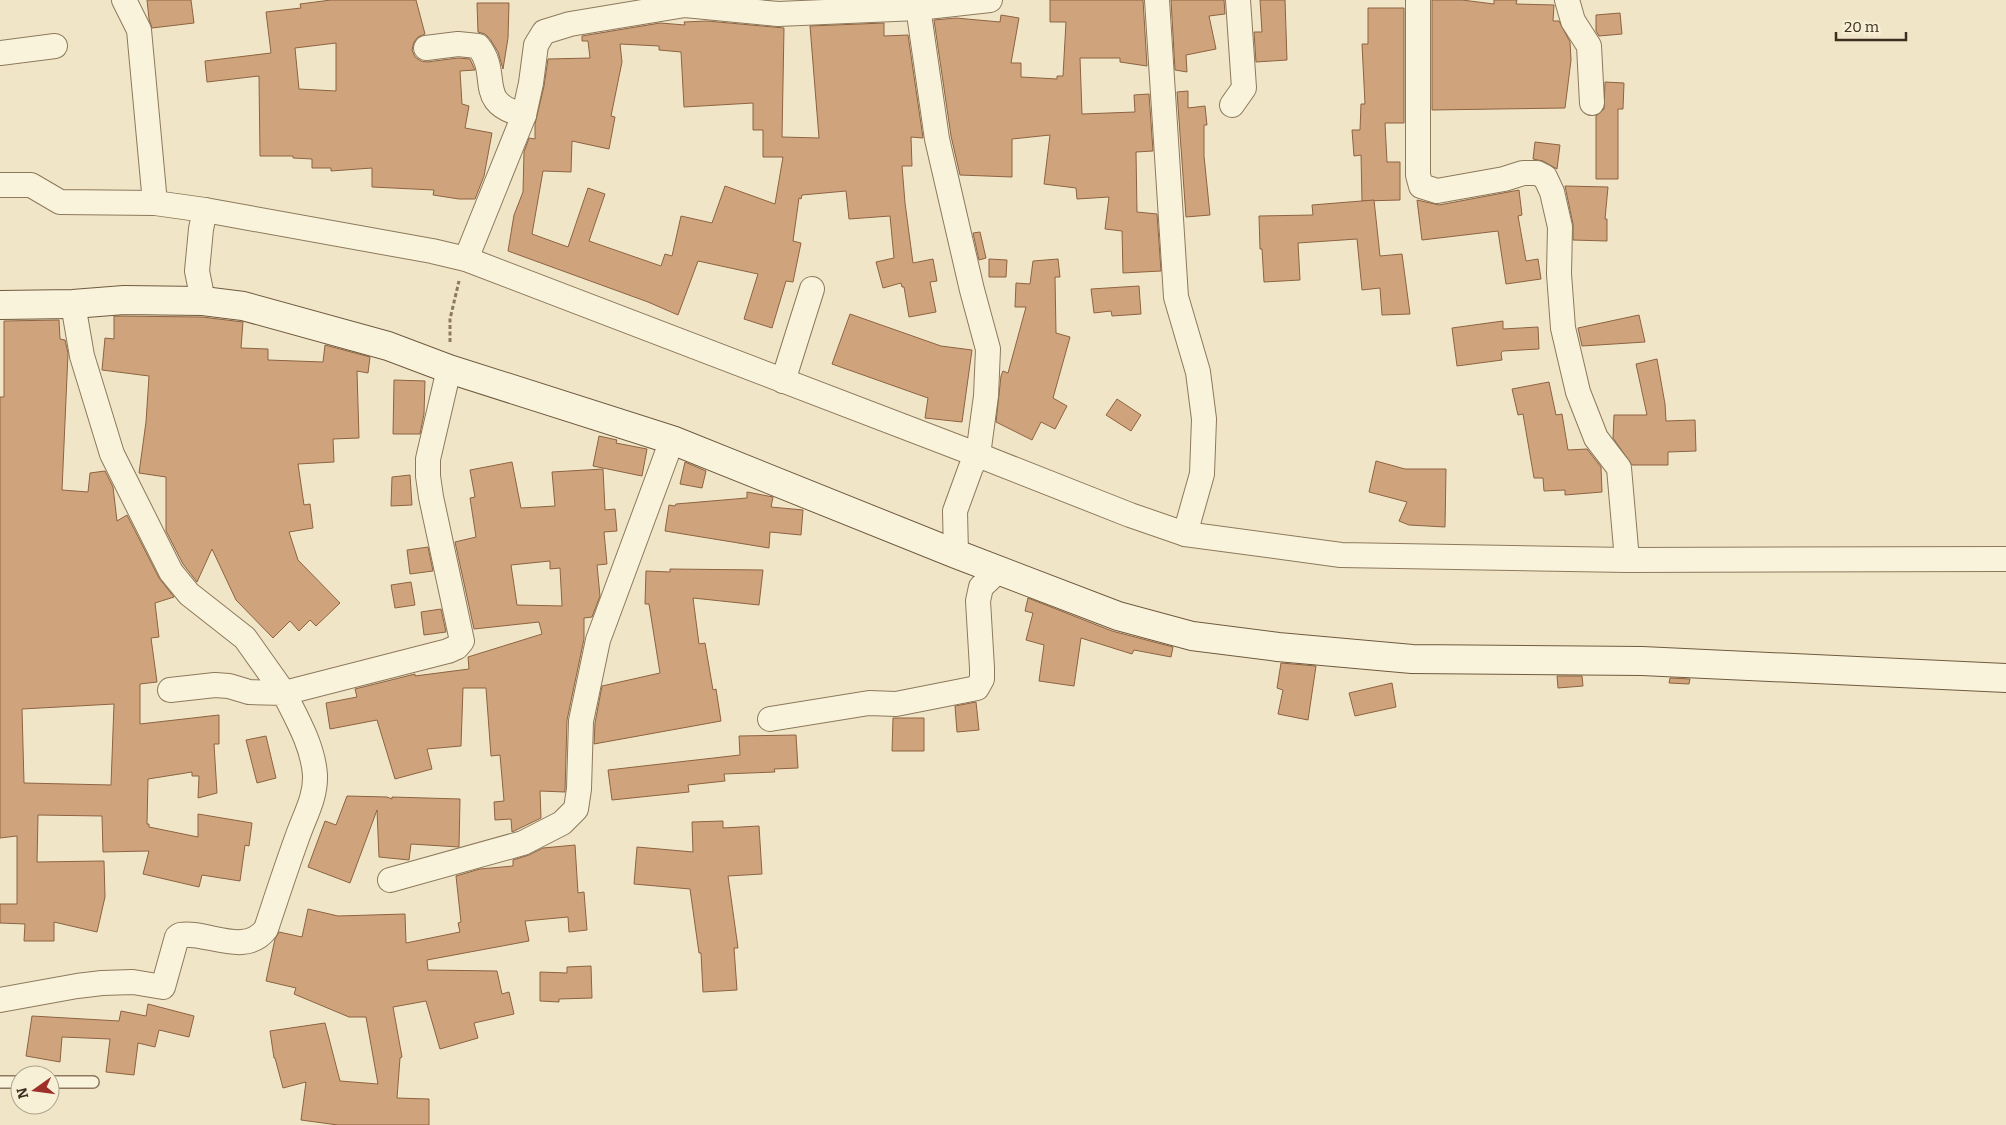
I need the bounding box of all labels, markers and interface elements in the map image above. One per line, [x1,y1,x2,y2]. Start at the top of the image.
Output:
scale bar [1836,10,1906,42]
text: 20 m [1844,18,1880,36]
north arrow [10,1065,60,1115]
text: N [13,1086,32,1100]

